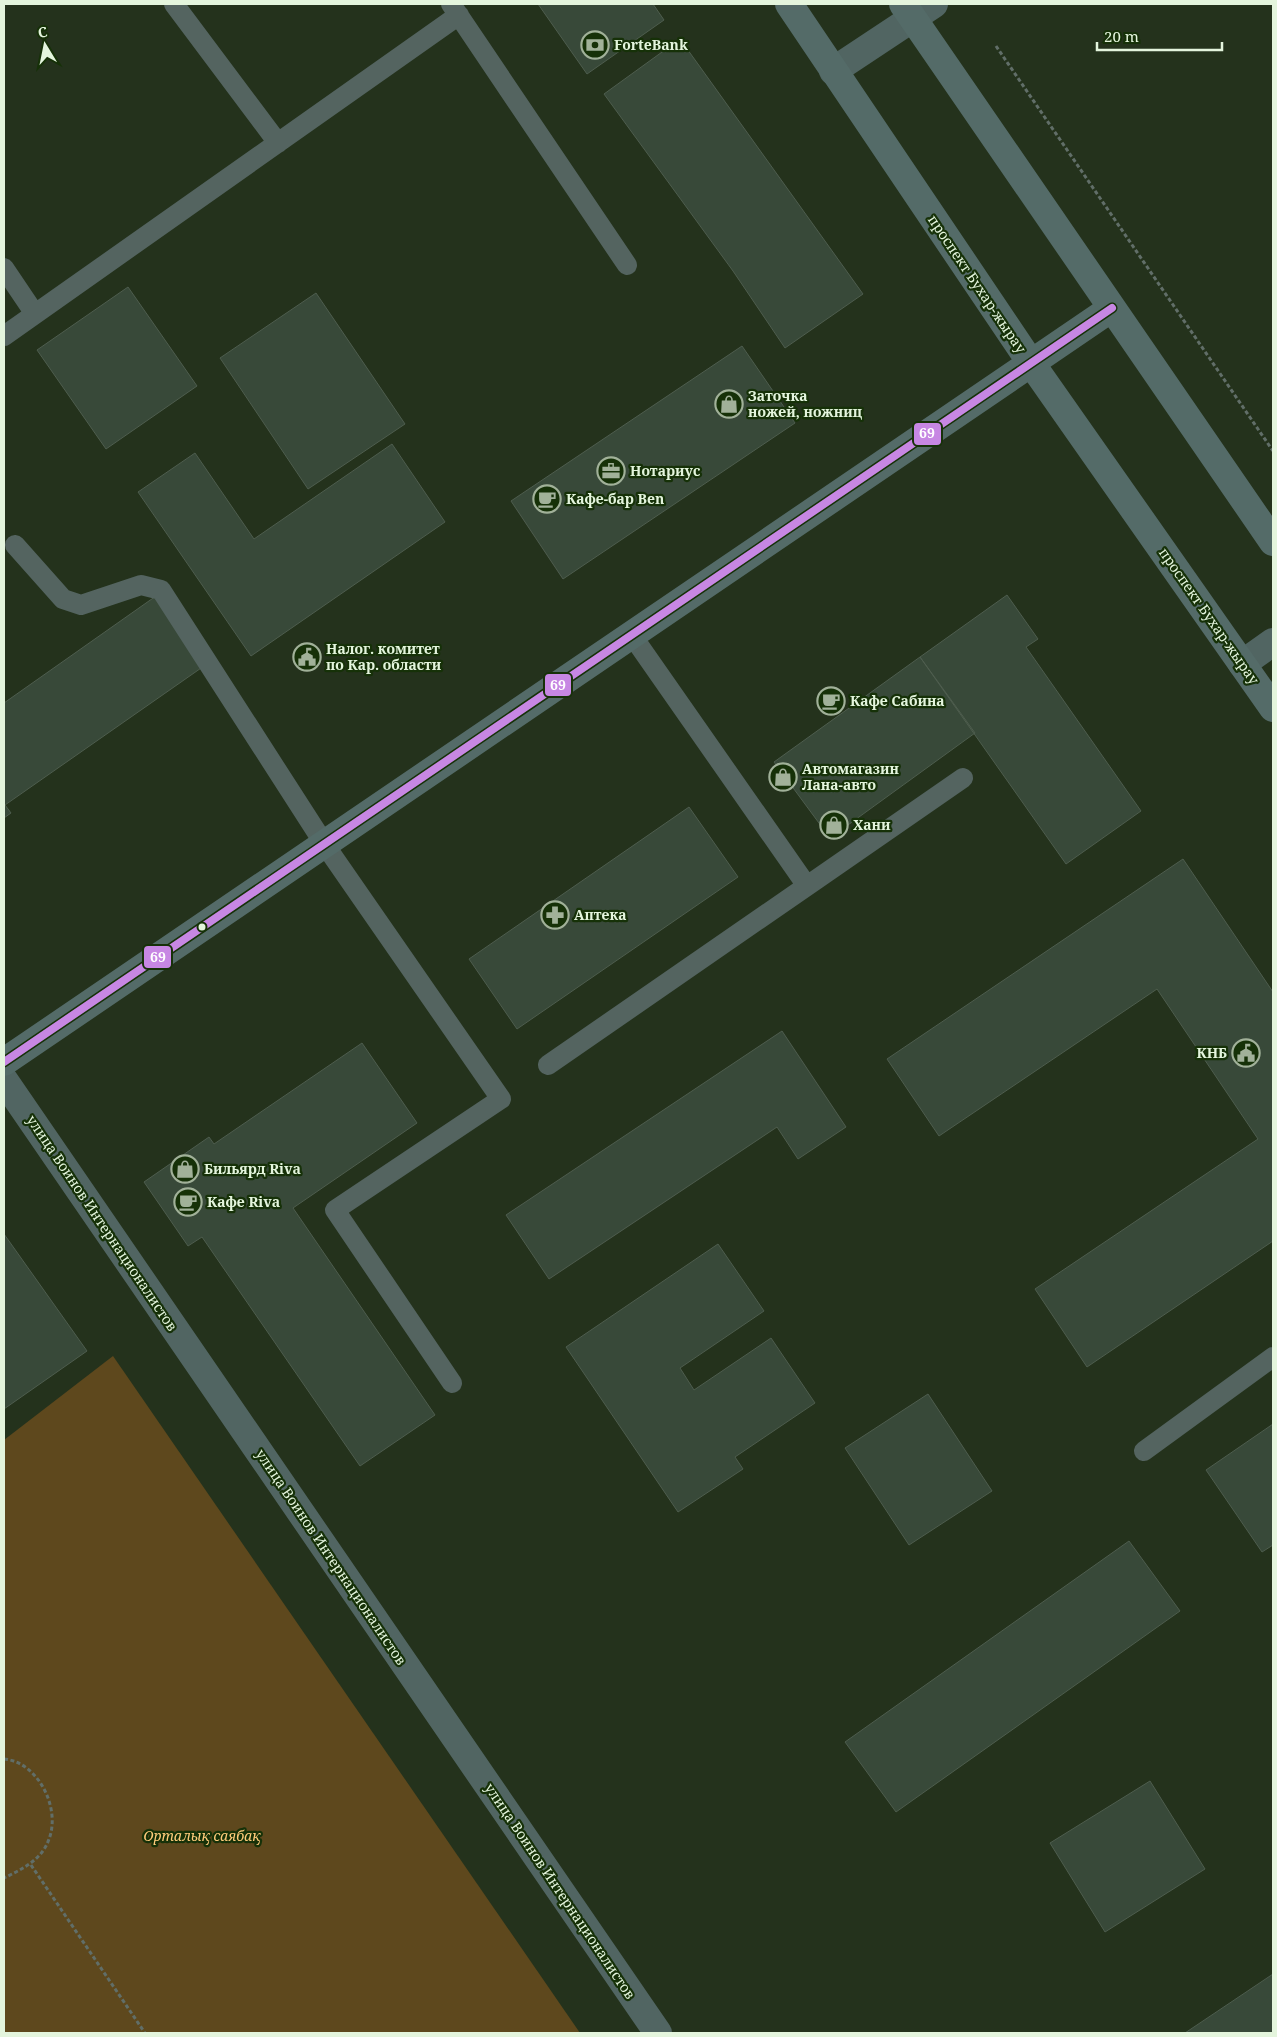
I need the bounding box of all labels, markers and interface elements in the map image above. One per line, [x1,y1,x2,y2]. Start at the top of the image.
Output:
north arrow [20,20,70,70]
scale bar [1097,20,1222,52]
text: С [36,22,49,42]
text: 20 m [1104,26,1139,46]
bank icon: ForteBank [580,30,610,60]
place label: ForteBank [614,35,688,54]
street label: проспект Бухар-жырау [924,211,1031,357]
place label: Заточка ножей, ножниц [748,386,863,421]
shop icon: Заточка ножей, ножниц [714,389,744,419]
line badge: 69 [913,422,942,446]
text: 69 [919,423,935,442]
office icon: Нотариус [596,456,626,486]
place label: Нотариус [630,461,700,480]
cafe icon: Кафе-бар Ben [532,484,562,514]
place label: Кафе-бар Ben [566,489,664,508]
street label: проспект Бухар-жырау [1155,544,1264,688]
place label: Налог. комитет по Кар. области [326,639,442,674]
public building icon: Налог. комитет по Кар. области [292,642,322,672]
line badge: 69 [544,673,572,697]
text: 69 [550,675,566,694]
cafe icon: Кафе Сабина [816,686,846,716]
place label: Кафе Сабина [850,691,945,710]
place label: Автомагазин Лана-авто [802,759,899,794]
shop icon: Автомагазин Лана-авто [768,762,798,792]
shop icon: Хани [819,810,849,840]
place label: Хани [853,815,891,834]
pharmacy icon: Аптека [540,900,570,930]
place label: Аптека [574,905,626,924]
unlabelled marker [197,922,207,932]
line badge: 69 [143,945,172,969]
text: 69 [150,947,166,966]
public building icon: КНБ [1231,1038,1261,1068]
place label: КНБ [1196,1043,1227,1062]
street label: улица Воинов Интернационалистов [23,1111,182,1335]
shop icon: Бильярд Riva [170,1154,200,1184]
place label: Бильярд Riva [204,1159,301,1178]
cafe icon: Кафе Riva [173,1187,203,1217]
place label: Кафе Riva [207,1192,280,1211]
street label: улица Воинов Интернационалистов [252,1445,411,1669]
street label: улица Воинов Интернационалистов [481,1779,640,2003]
park label: Орталық саябақ [143,1826,261,1845]

